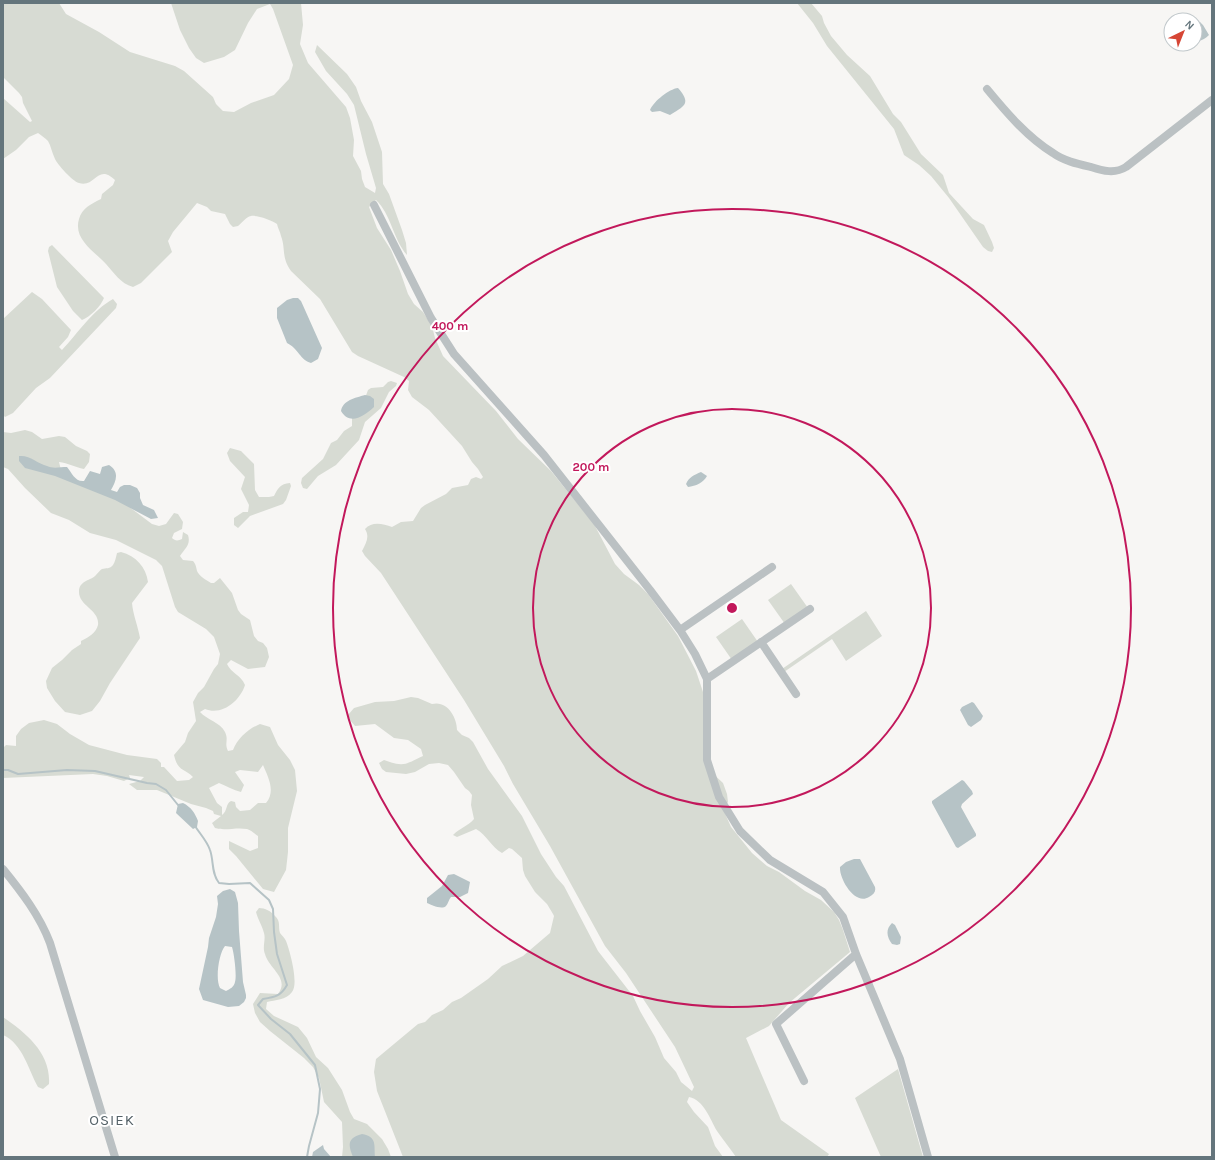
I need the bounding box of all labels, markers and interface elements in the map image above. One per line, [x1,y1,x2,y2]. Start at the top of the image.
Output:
north arrow [1163,12,1203,52]
text: N [1182,18,1197,32]
text: 400 m [432,319,468,333]
text: 200 m [573,460,609,474]
centre of rings [725,601,739,615]
district label: OSIEK [89,1111,135,1129]

